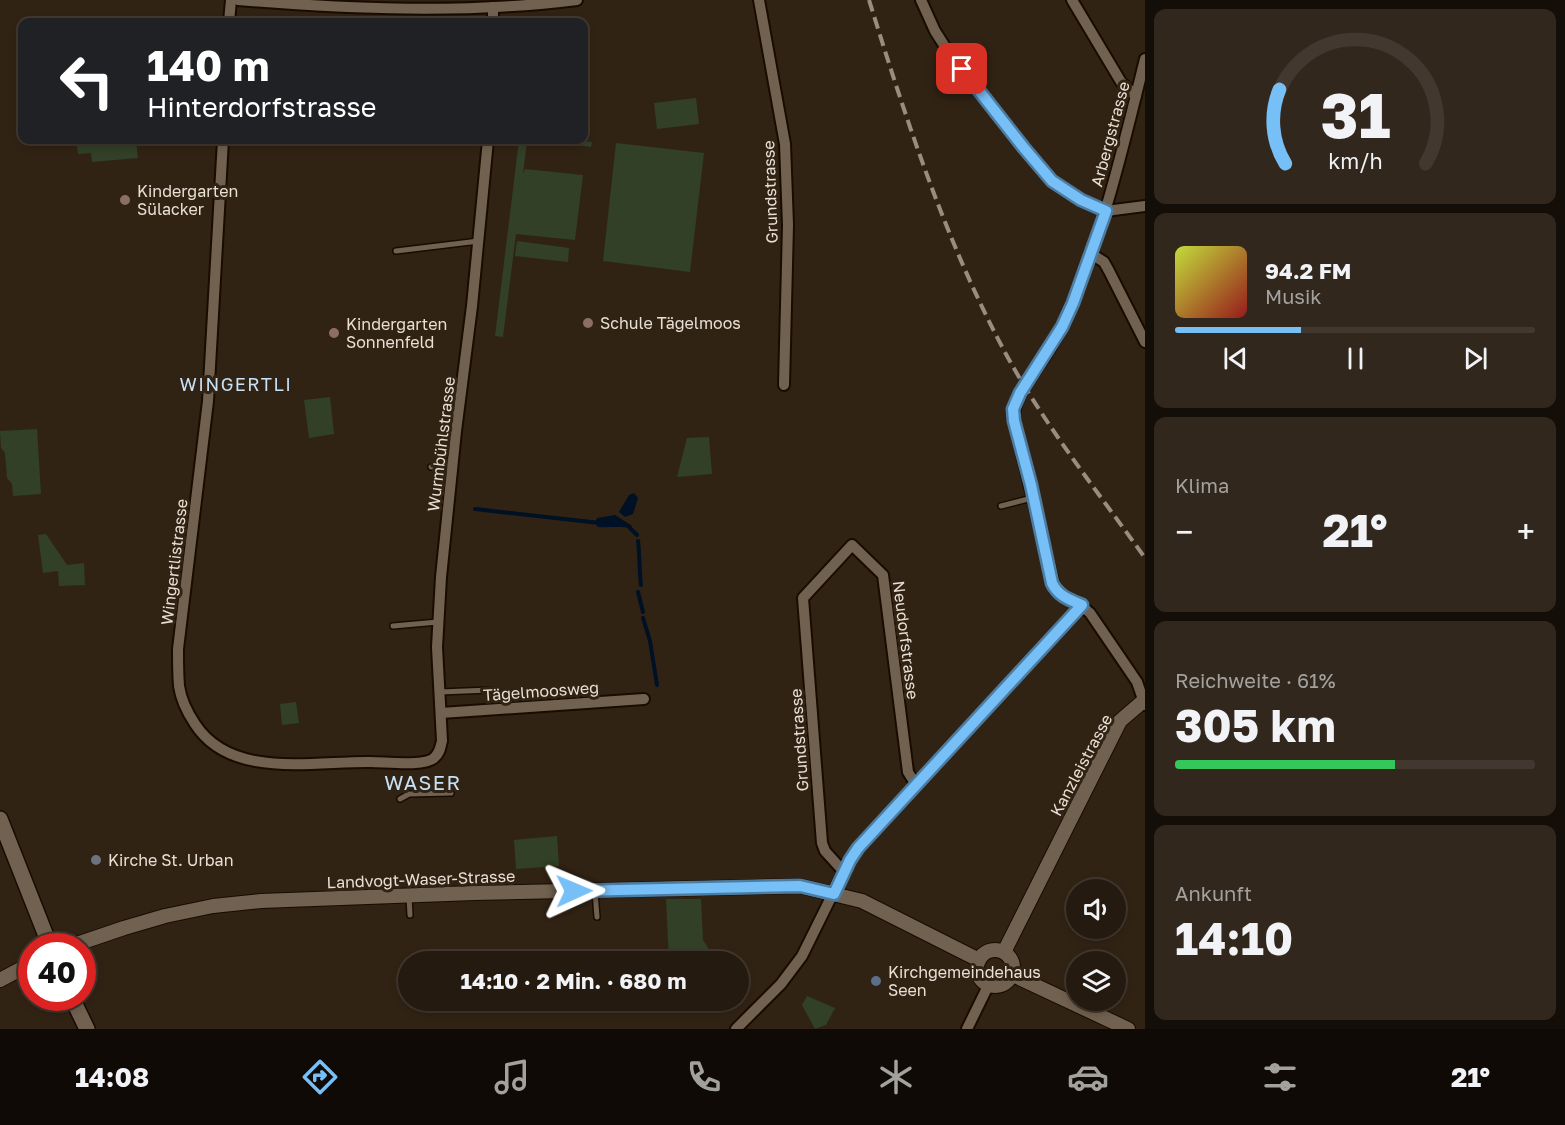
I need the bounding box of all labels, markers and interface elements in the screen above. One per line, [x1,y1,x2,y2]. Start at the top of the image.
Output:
text: 140 m [147,40,269,90]
icon: left [48,42,126,120]
pin [936,43,987,94]
icon: arrive [945,52,978,85]
text: 31 [1320,77,1390,152]
street label: Arbergstrasse [1086,79,1134,189]
text: Hinterdorfstrasse [147,91,376,123]
street label: Grundstrasse [758,140,782,244]
text: km/h [1328,148,1382,174]
place label: Kindergarten Sülacker [137,181,238,219]
marker: Kindergarten Sülacker [118,193,132,207]
text: 94.2 FM [1265,257,1351,284]
text: Musik [1265,284,1322,308]
place label: Schule Tägelmoos [600,313,741,333]
place label: Kindergarten Sonnenfeld [346,314,447,352]
marker: Schule Tägelmoos [581,316,595,330]
marker: Kindergarten Sonnenfeld [327,326,341,340]
icon: previous [1219,342,1252,375]
icon: pause [1339,342,1372,375]
icon: next [1459,342,1492,375]
district label: WINGERTLI [180,373,292,395]
street label: Wurmbühlstrasse [423,375,459,513]
text: Klima [1175,473,1229,497]
street label: Wingertlistrasse [156,498,192,626]
text: 21° [1322,503,1388,557]
text: − [1175,512,1193,551]
text: + [1517,512,1535,551]
street label: Neudorfstrasse [889,580,923,700]
text: Reichweite · 61% [1175,668,1336,692]
street label: Tägelmoosweg [482,677,600,705]
street label: Grundstrasse [785,688,813,792]
text: 305 km [1175,698,1336,752]
street label: Kanzleistrasse [1046,711,1116,819]
district label: WASER [384,770,462,794]
place label: Kirche St. Urban [108,850,234,870]
marker: Kirche St. Urban [89,853,103,867]
position arrow [542,859,606,923]
street label: Landvogt-Waser-Strasse [326,866,516,892]
map controls [1066,879,1126,1011]
button: sound [1066,879,1126,939]
text: Ankunft [1175,881,1252,905]
text: 14:10 [1175,911,1293,965]
speed limit sign: 40 [18,933,96,1011]
button: layers [1066,951,1126,1011]
place label: Kirchgemeindehaus Seen [888,962,1041,1000]
text: 14:10 · 2 Min. · 680 m [461,967,686,994]
marker: Kirchgemeindehaus Seen [869,974,883,988]
icon: directions [299,1056,341,1098]
icon: music [491,1056,533,1098]
icon: phone [683,1056,725,1098]
icon: climate [875,1056,917,1098]
icon: car [1067,1056,1109,1098]
icon: filters [1259,1056,1301,1098]
text: 14:08 [75,1061,149,1093]
text: 21° [1451,1061,1490,1093]

